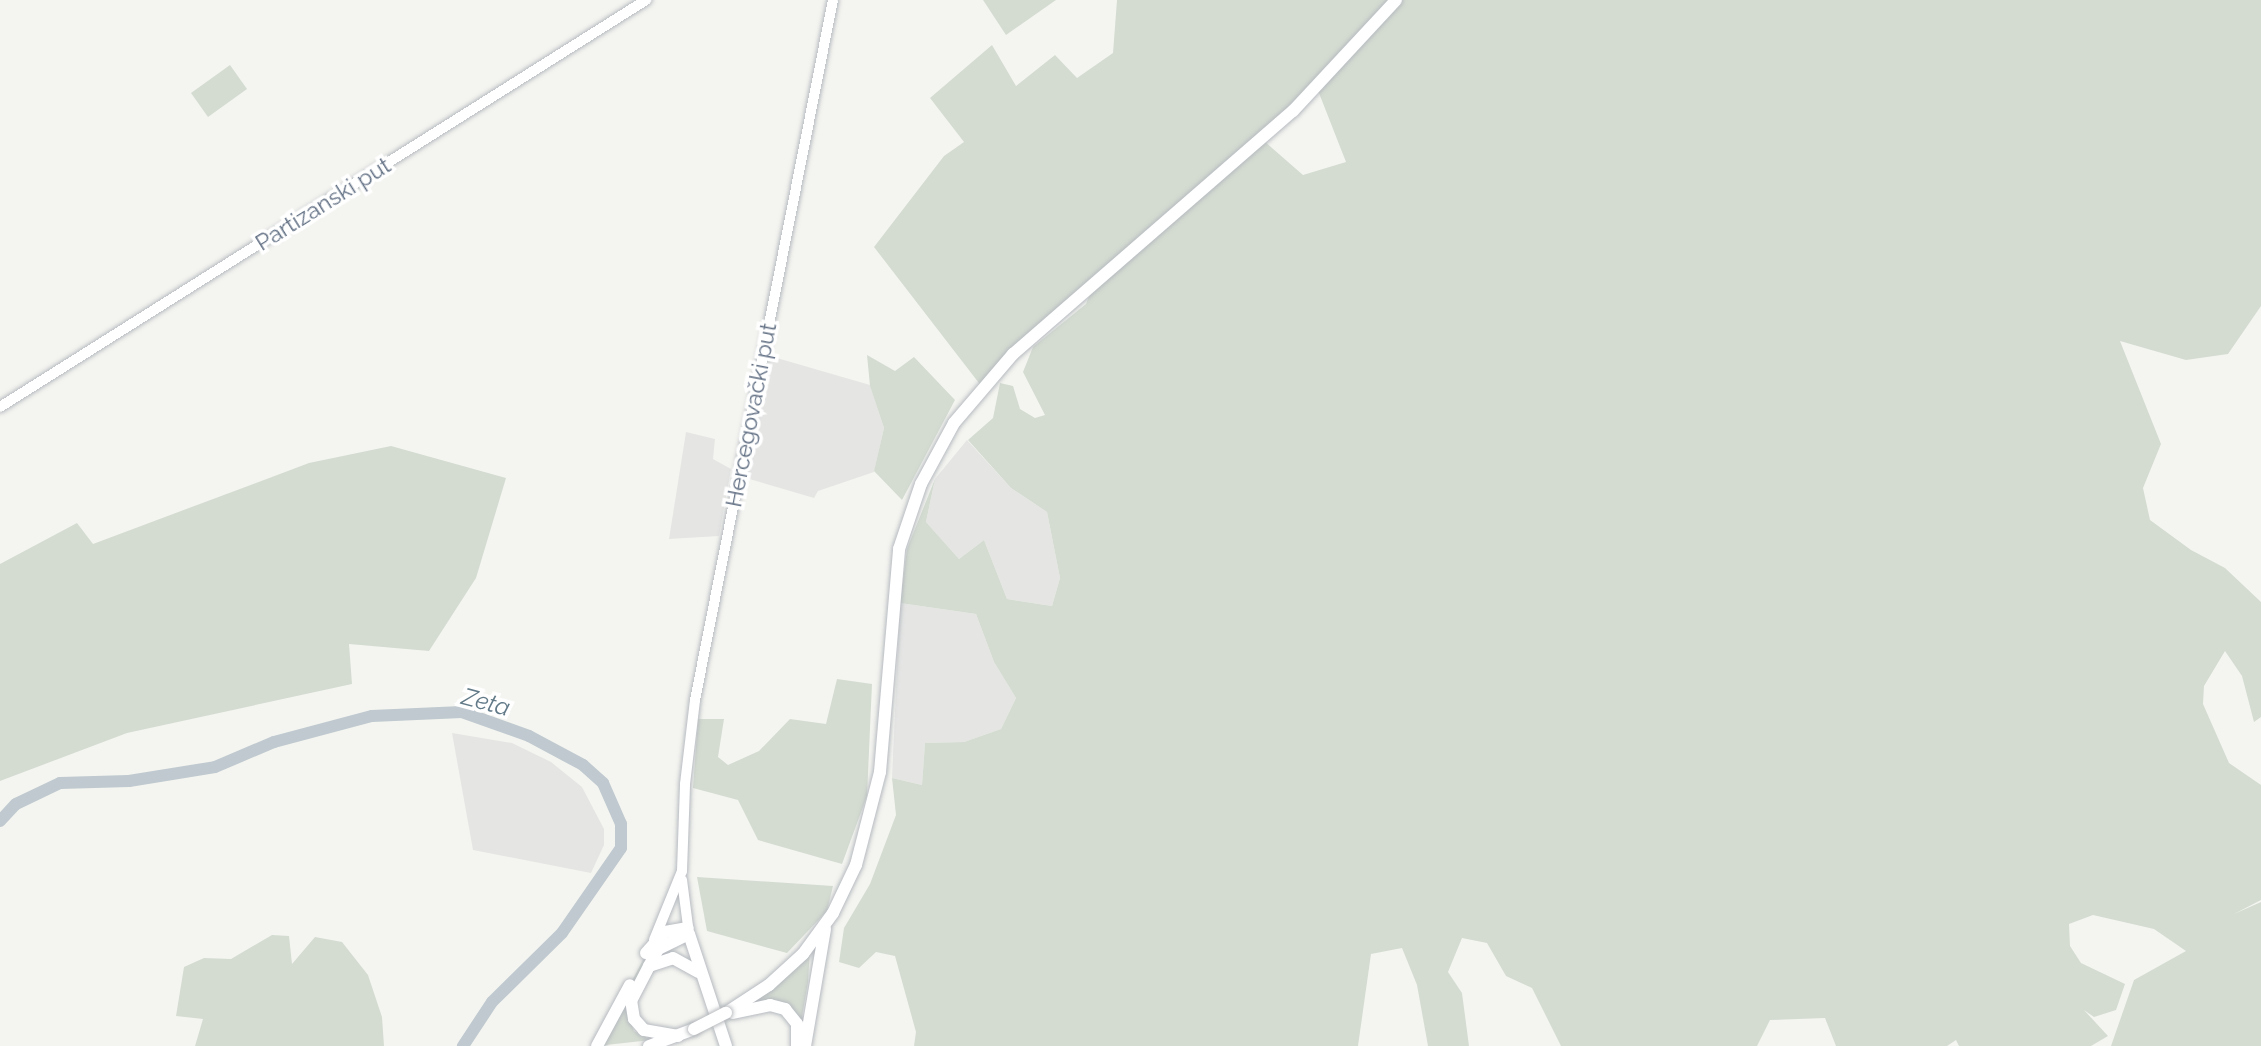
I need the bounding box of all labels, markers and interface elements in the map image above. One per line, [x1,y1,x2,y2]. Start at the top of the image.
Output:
street label: Partizanski put [250,151,396,257]
street label: Hercegovački put [720,320,782,510]
water label: Zeta [459,682,513,722]

